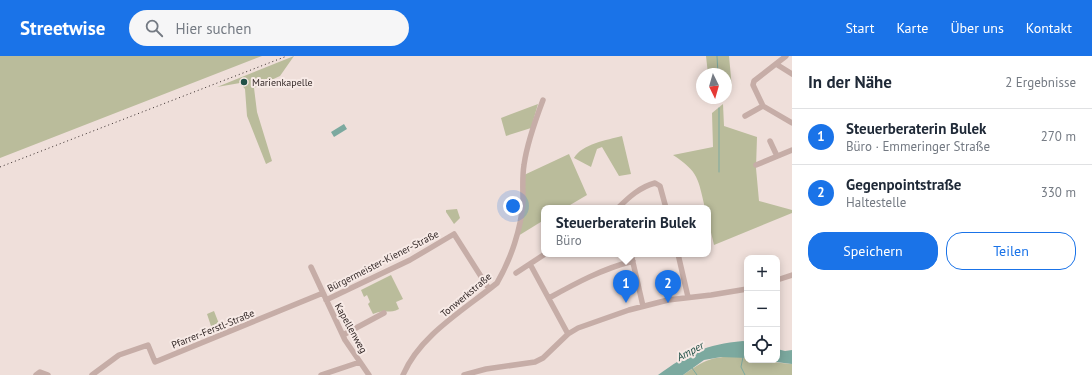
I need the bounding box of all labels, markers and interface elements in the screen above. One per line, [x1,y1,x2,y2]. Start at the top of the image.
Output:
search box [129,10,409,46]
text: Streetwise [20,16,105,40]
icon: search [143,17,165,39]
text: Hier suchen [175,19,251,38]
text: Start [845,19,874,37]
text: Karte [896,19,928,37]
text: Über uns [950,19,1004,37]
text: Kontakt [1026,19,1072,37]
north arrow [696,68,732,104]
text: In der Nähe [808,71,892,93]
text: 2 Ergebnisse [1005,74,1076,91]
place label: Marienkapelle [252,76,313,89]
marker: Marienkapelle [239,77,249,87]
text: Steuerberaterin Bulek [846,119,986,138]
text: 1 [817,128,825,145]
text: 270 m [1041,128,1076,145]
text: Büro · Emmeringer Straße [846,138,990,155]
text: Gegenpointstraße [846,175,961,194]
text: 2 [817,184,825,201]
text: 330 m [1041,184,1076,201]
text: Haltestelle [846,194,906,211]
your location [503,196,523,216]
popup [541,205,711,257]
text: Steuerberaterin Bulek [556,213,696,232]
street label: Bürgermeister-Kiener-Straße [325,227,441,295]
text: Büro [556,232,582,249]
button: Speichern [808,232,938,270]
button: Teilen [946,232,1076,270]
map controls [744,255,780,363]
button: + [744,255,780,291]
street label: Tonwerkstraße [438,270,494,320]
pin: 1 [613,270,639,303]
pin: 2 [655,270,681,303]
button: − [744,291,780,327]
street label: Kapellenweg [332,301,370,355]
street label: Pfarrer-Ferstl-Straße [170,306,256,352]
button: locate [744,327,780,363]
water label: Amper [673,337,707,364]

